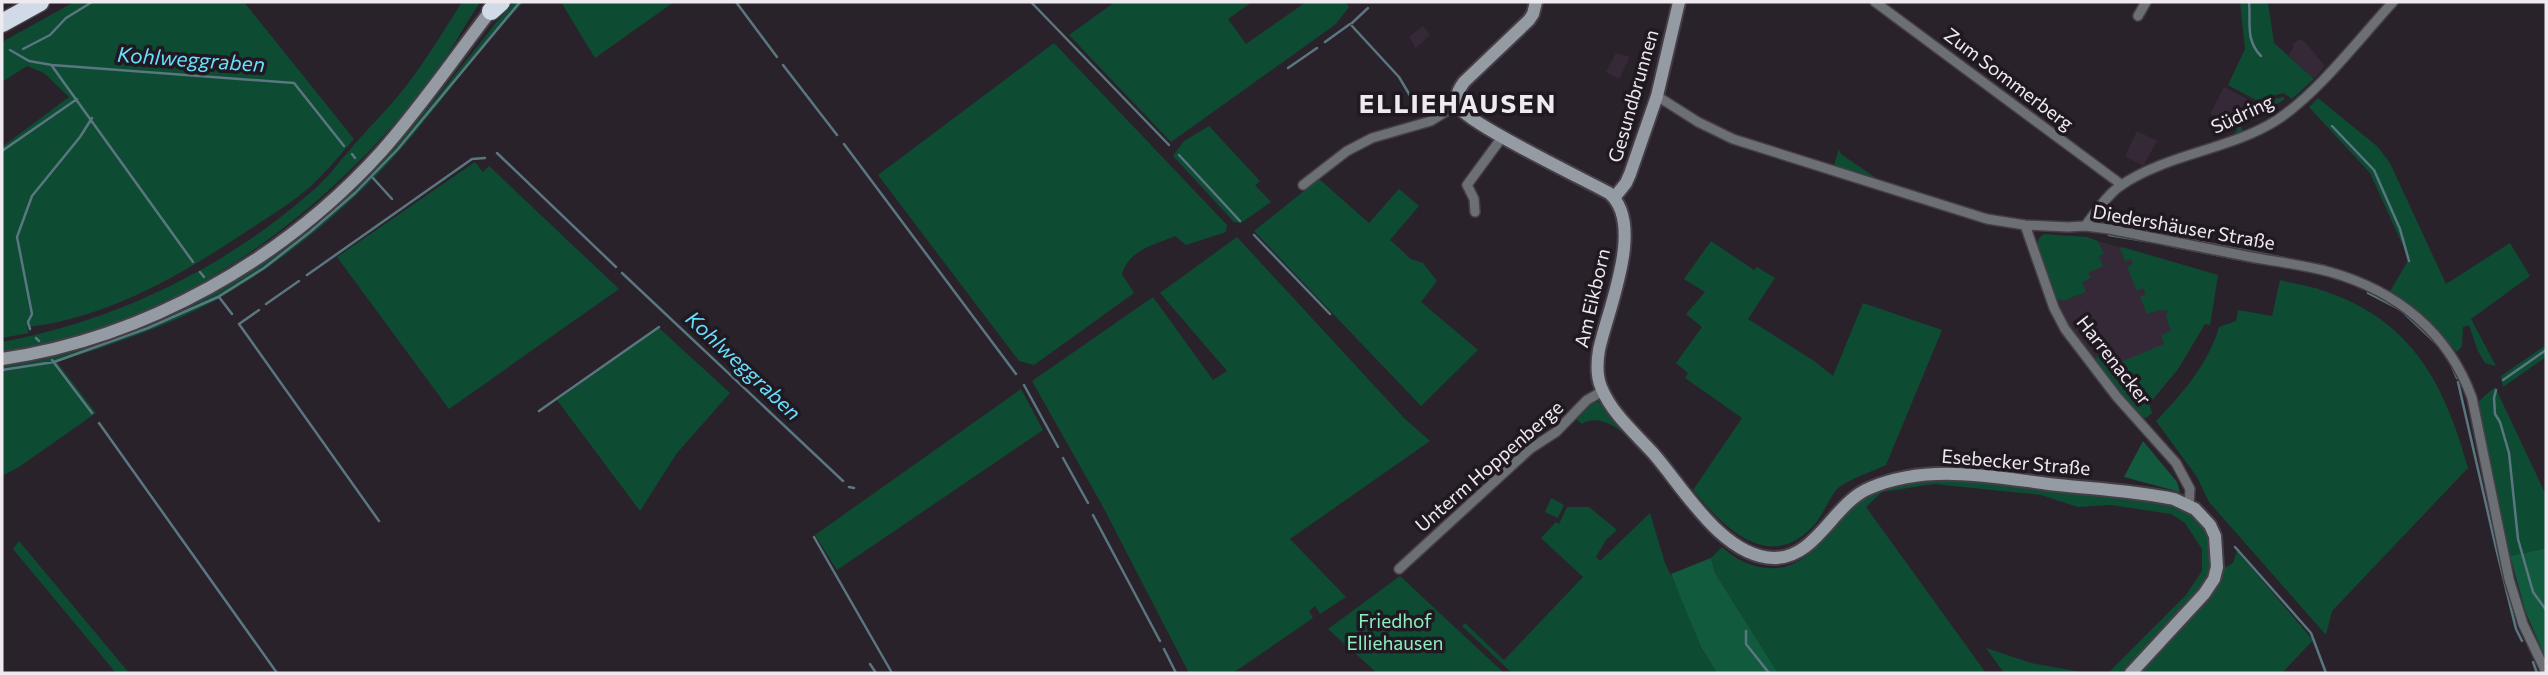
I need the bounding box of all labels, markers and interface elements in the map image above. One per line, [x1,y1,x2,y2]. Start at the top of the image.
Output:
street label: Zum Sommerberg [1940,22,2079,135]
street label: Gesundbrunnen [1603,27,1662,165]
water label: Kohlweggraben [116,41,266,76]
district label: ELLIEHAUSEN [1359,87,1557,118]
street label: Südring [2207,89,2277,138]
street label: Diedershäuser Straße [2091,199,2277,254]
street label: Am Eikborn [1569,246,1614,350]
water label: Kohlweggraben [681,305,807,425]
street label: Harrenacker [2072,311,2157,409]
street label: Unterm Hoppenberge [1410,395,1567,536]
street label: Esebecker Straße [1941,444,2091,479]
park label: Friedhof Elliehausen [1347,609,1443,654]

